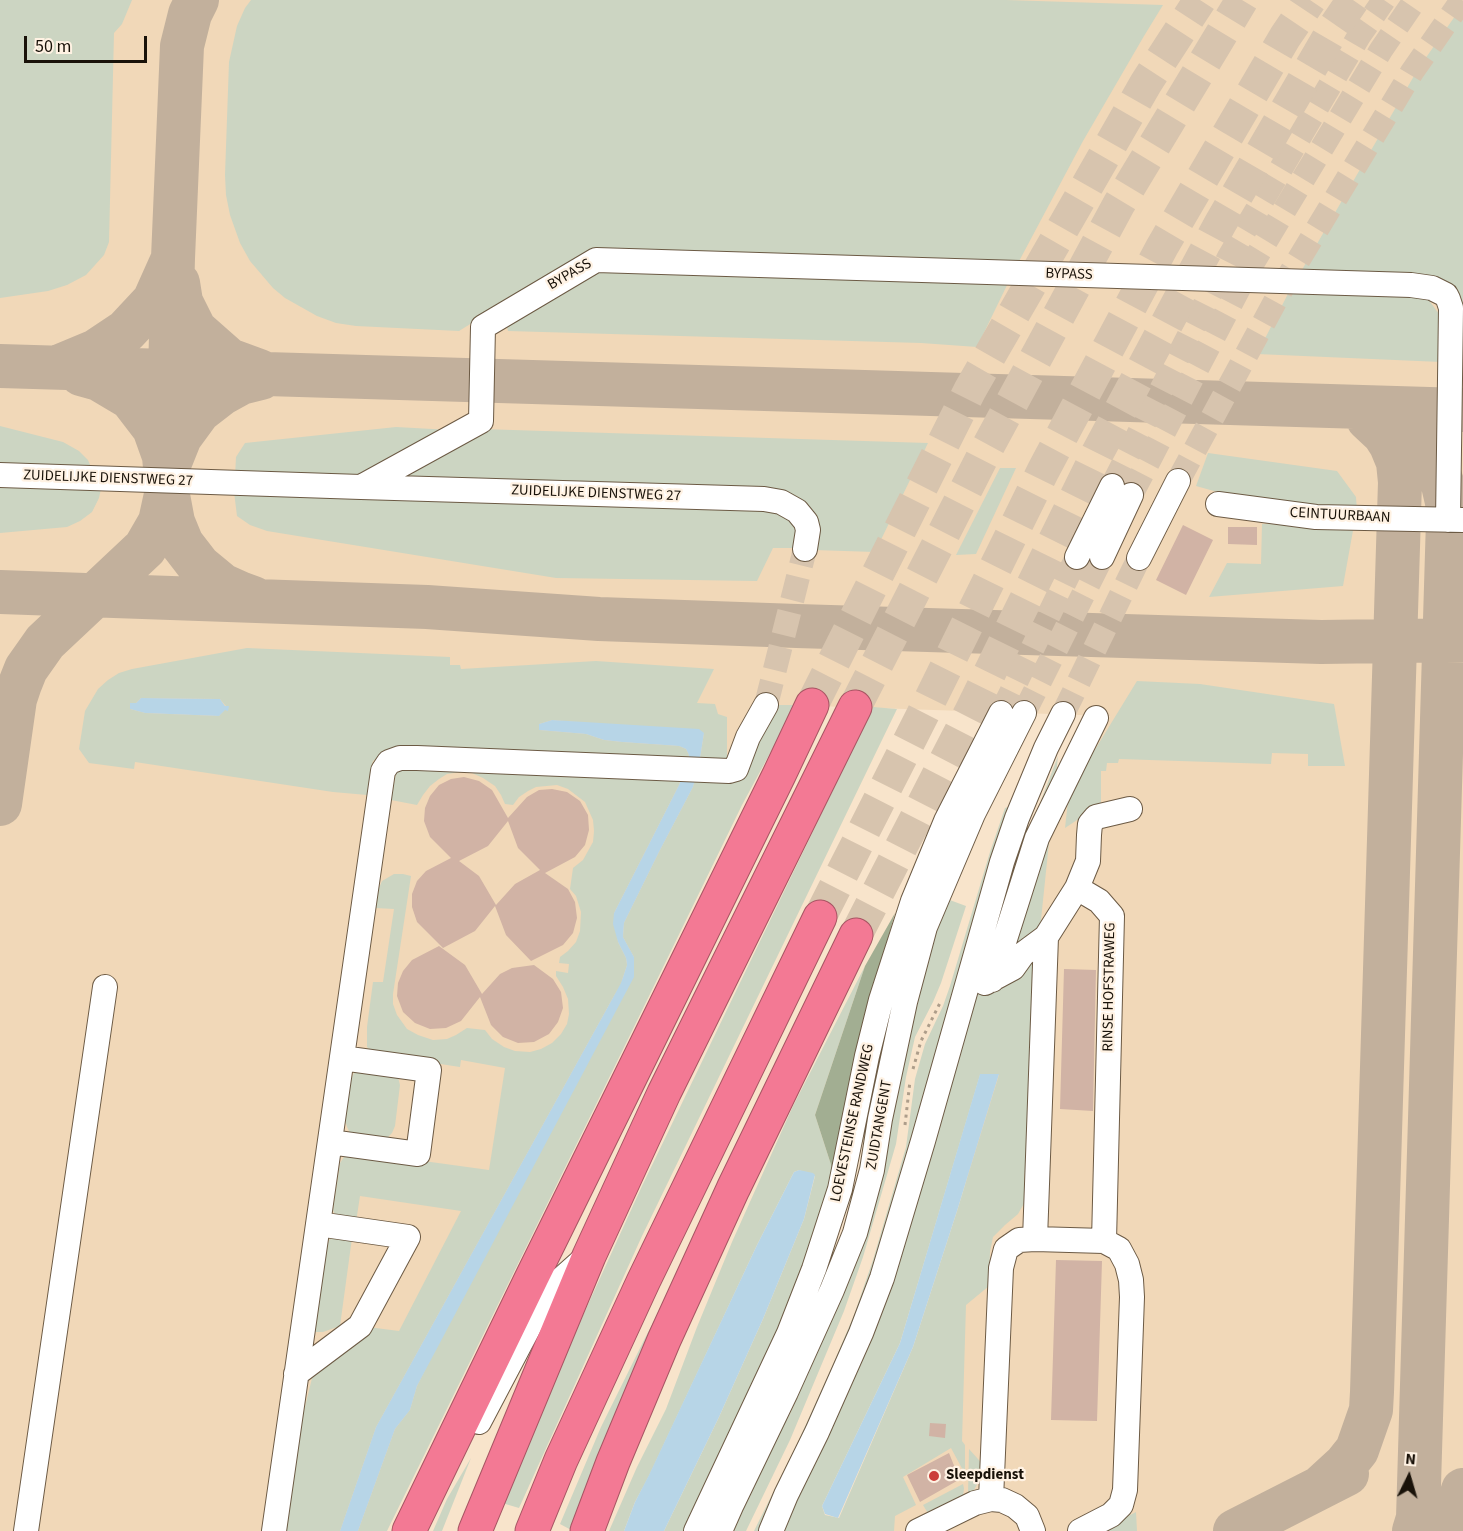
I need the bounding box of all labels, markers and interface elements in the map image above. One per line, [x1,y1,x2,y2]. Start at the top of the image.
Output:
scale bar [27,24,150,62]
text: 50 m [35,34,71,59]
street label: BYPASS [545,255,595,295]
street label: BYPASS [1045,265,1093,285]
street label: ZUIDELIJKE DIENSTWEG 27 [23,467,193,491]
street label: ZUIDELIJKE DIENSTWEG 27 [511,482,681,506]
street label: CEINTUURBAAN [1289,504,1391,528]
street label: RINSE HOFSTRAWEG [1100,922,1120,1052]
street label: LOEVESTEINSE RANDWEG [827,1042,879,1204]
street label: ZUIDTANGENT [863,1079,897,1171]
north arrow [1379,1447,1439,1507]
text: N [1404,1448,1417,1470]
place label: Sleepdienst [946,1467,1024,1485]
marker: Sleepdienst [927,1469,941,1483]

